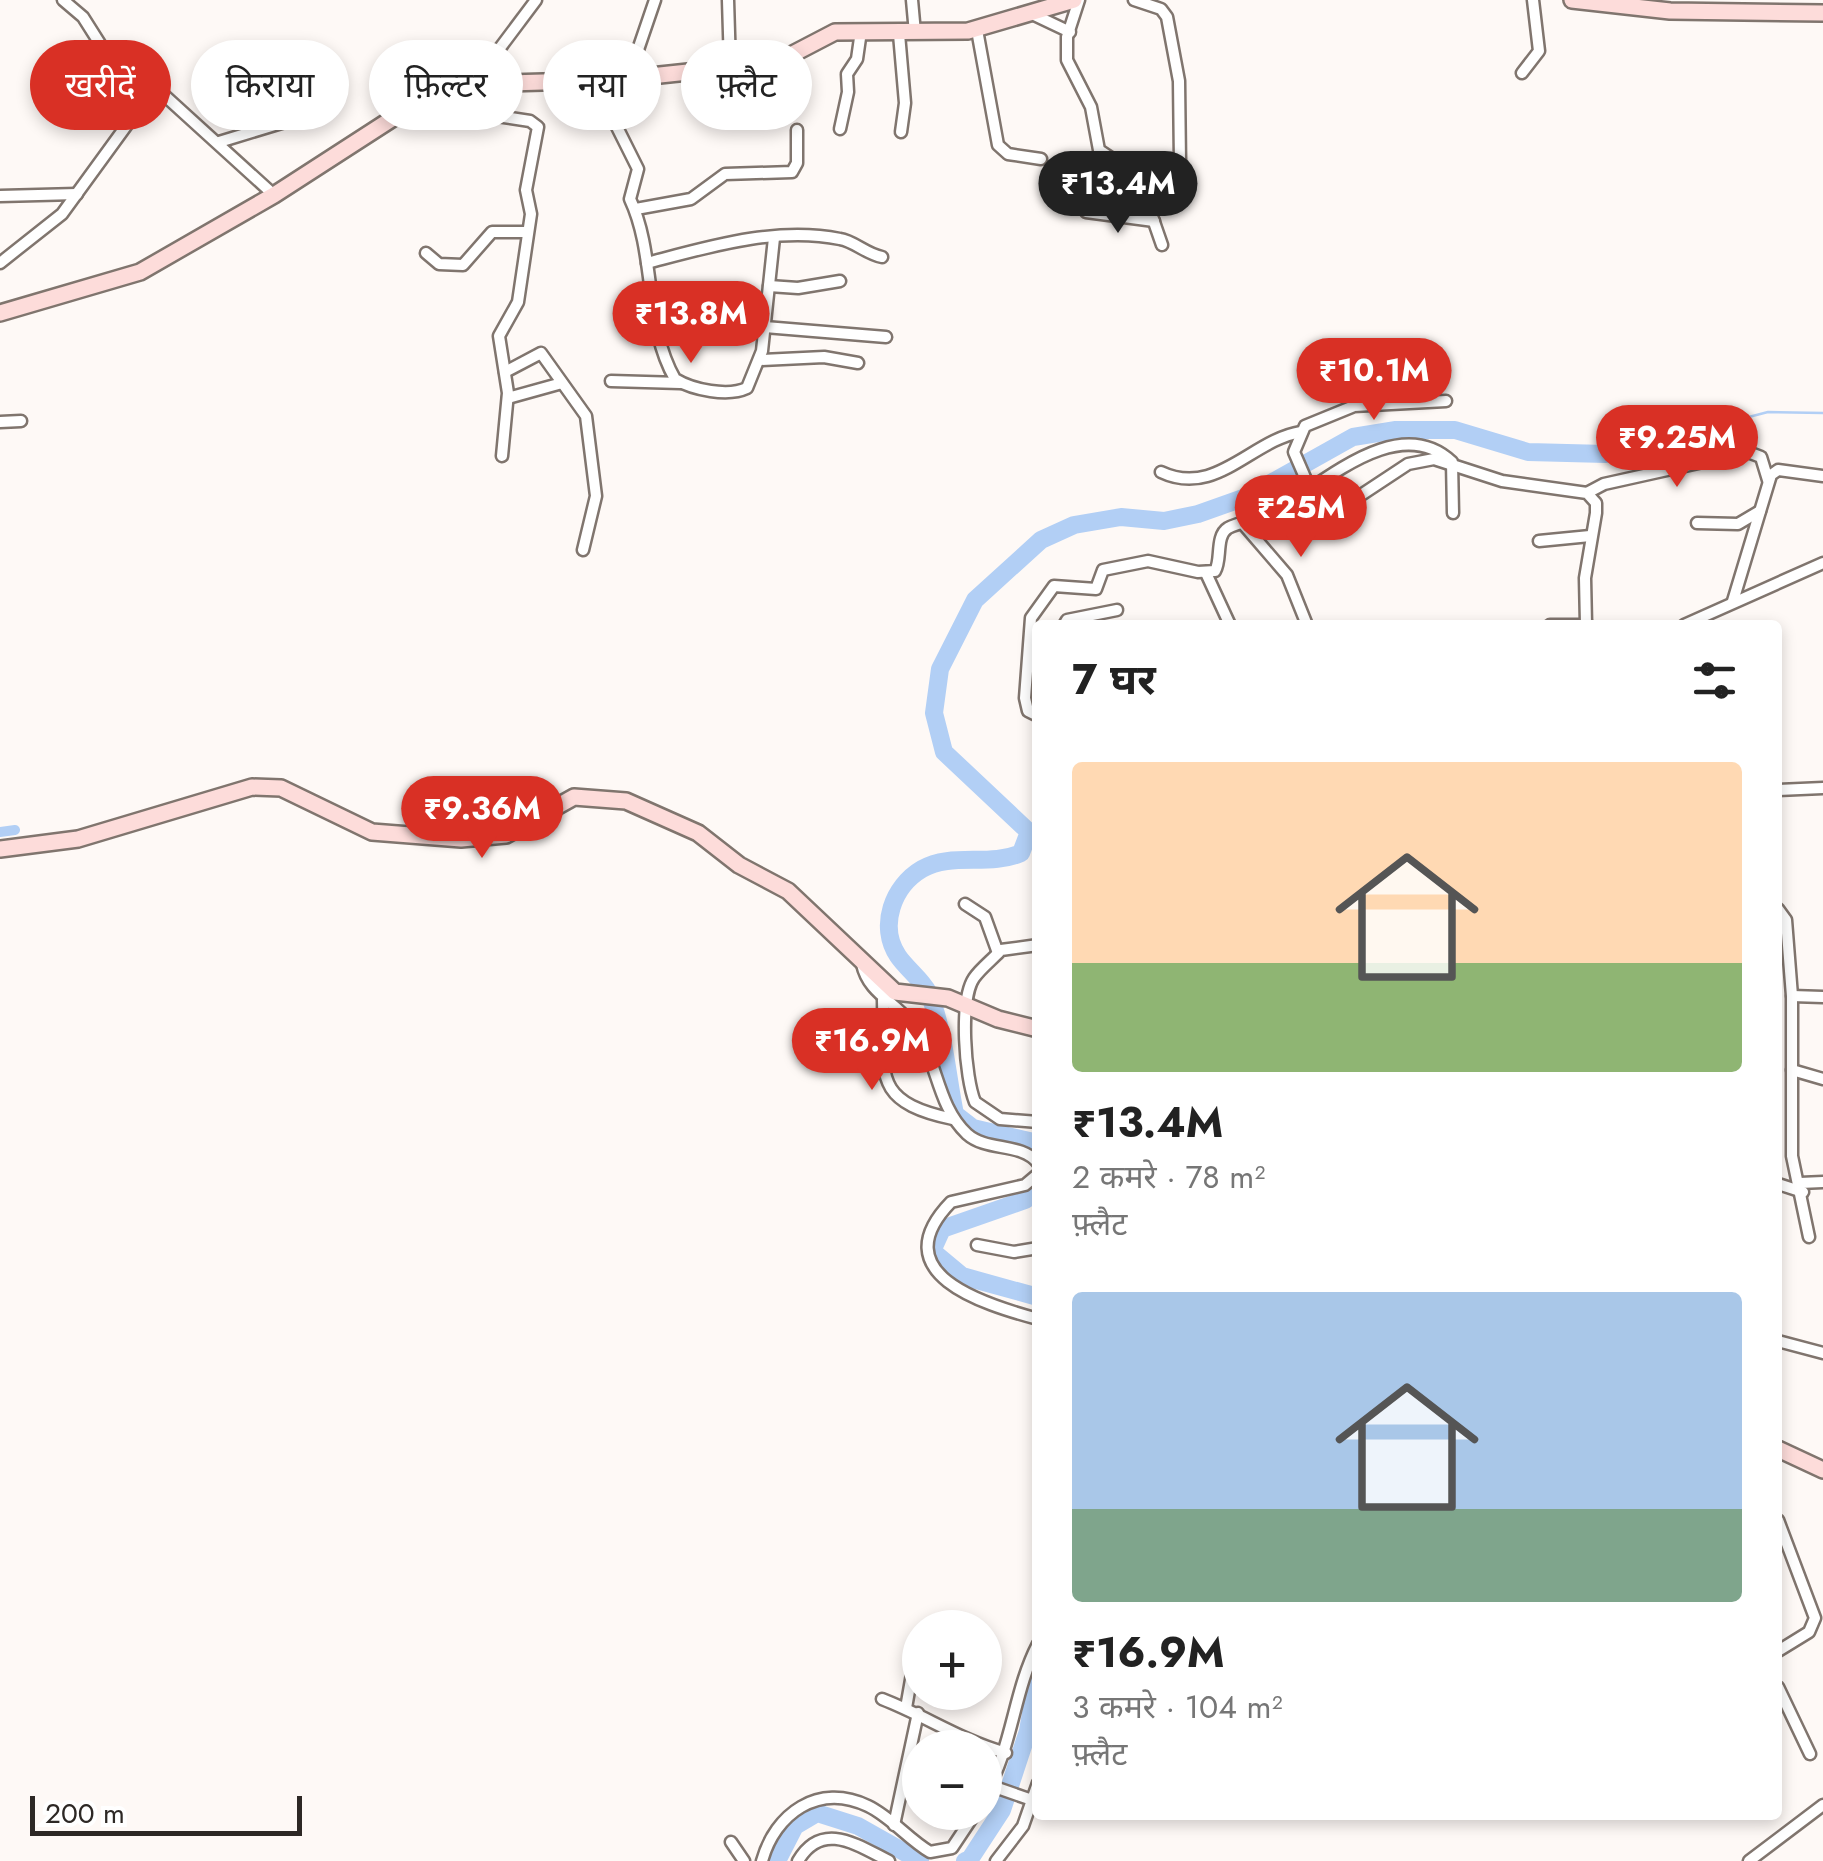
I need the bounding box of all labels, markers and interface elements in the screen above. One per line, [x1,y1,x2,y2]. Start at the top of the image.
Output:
chip: खरीदें [30,40,171,130]
chip: किराया [191,40,349,130]
chip: फ़िल्टर [369,40,523,130]
chip: नया [543,40,661,130]
chip: फ़्लैट [681,40,812,130]
pin: ₹13.4M [1037,151,1199,236]
text: ₹13.4M [1060,160,1176,206]
pin: ₹13.8M [610,281,772,366]
text: ₹13.8M [635,290,747,336]
pin: ₹10.1M [1293,338,1455,423]
text: ₹10.1M [1319,347,1429,393]
pin: ₹9.25M [1596,405,1758,490]
text: ₹9.25M [1618,414,1736,460]
pin: ₹25M [1242,475,1360,560]
text: ₹25M [1257,484,1345,530]
text: 7 घर [1072,649,1156,710]
icon: filters [1687,653,1742,708]
pin: ₹9.36M [401,776,563,861]
text: ₹9.36M [423,785,541,831]
icon: home [1317,827,1497,1007]
pin: ₹16.9M [791,1008,953,1093]
text: ₹16.9M [814,1017,930,1063]
text: ₹13.4M [1072,1092,1223,1153]
text: 2 कमरे · 78 m² [1072,1154,1265,1200]
text: फ़्लैट [1072,1201,1127,1247]
icon: home [1317,1357,1497,1537]
map controls [902,1610,1002,1830]
button: + [902,1610,1002,1710]
text: ₹16.9M [1072,1622,1225,1683]
text: 3 कमरे · 104 m² [1072,1684,1283,1730]
button: − [902,1730,1002,1830]
text: फ़्लैट [1072,1731,1127,1777]
scale bar [30,1791,302,1836]
text: 200 m [45,1793,125,1834]

